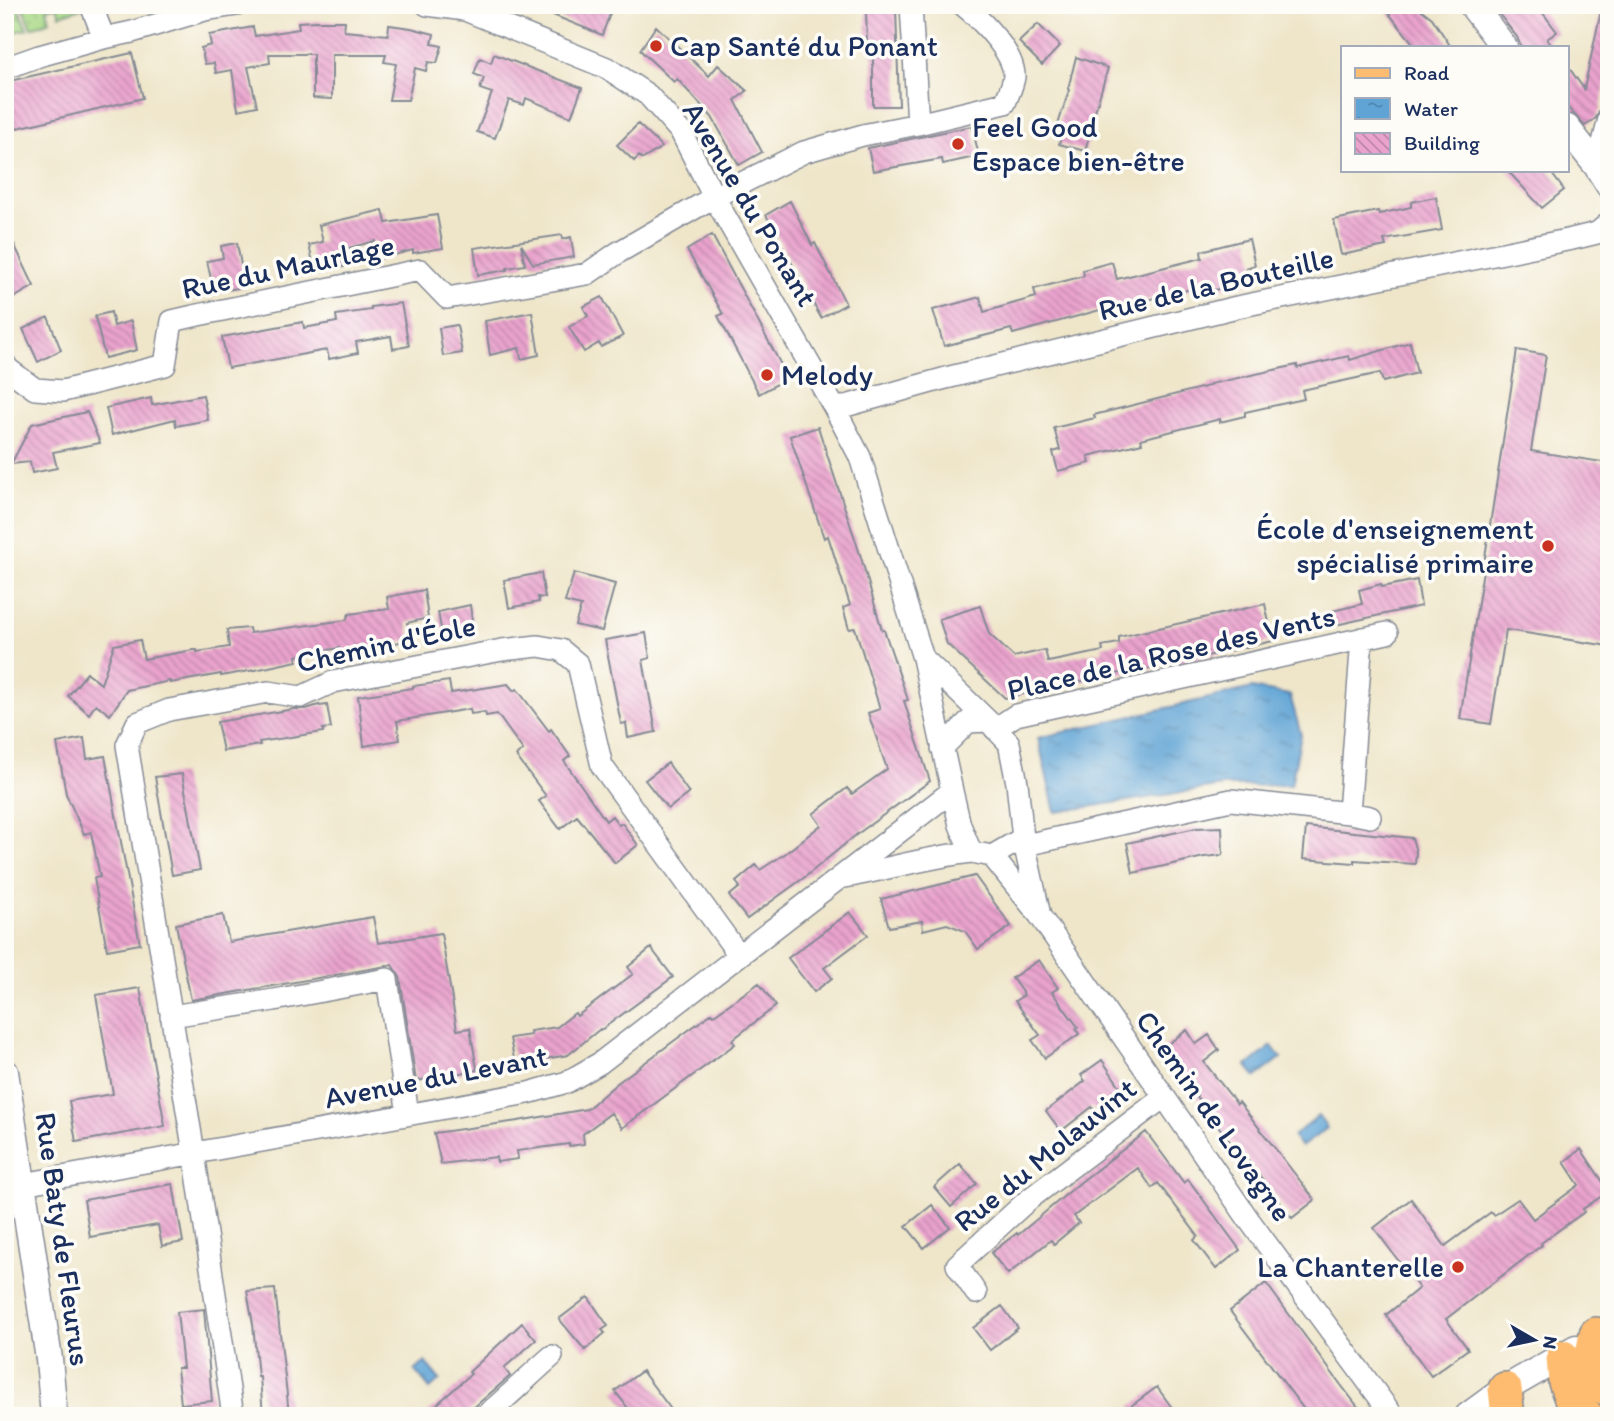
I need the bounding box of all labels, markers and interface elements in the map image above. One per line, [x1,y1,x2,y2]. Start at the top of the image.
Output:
place label: Cap Santé du Ponant [670,27,938,64]
marker: Cap Santé du Ponant [648,38,664,54]
legend [1341,46,1568,172]
text: Road [1404,60,1450,85]
street label: Avenue du Ponant [675,95,826,313]
text: Water [1404,96,1458,121]
place label: Feel Good Espace bien-être [972,108,1185,179]
text: Building [1404,130,1480,155]
marker: Feel Good Espace bien-être [950,136,966,152]
street label: Rue du Maurlage [178,226,398,307]
street label: Rue de la Bouteille [1095,238,1337,329]
place label: Melody [781,356,873,393]
marker: Melody [759,367,775,383]
place label: École d'enseignement spécialisé primaire [1256,510,1534,581]
marker: École d'enseignement spécialisé primaire [1540,538,1556,554]
street label: Place de la Rose des Vents [1003,597,1338,708]
street label: Chemin d'Éole [293,606,479,681]
street label: Chemin de Lovagne [1128,1003,1301,1228]
street label: Avenue du Levant [321,1037,551,1116]
street label: Rue du Molauvint [946,1070,1143,1240]
street label: Rue Baty de Fleurus [27,1110,100,1368]
place label: La Chanterelle [1257,1248,1444,1285]
marker: La Chanterelle [1450,1259,1466,1275]
north arrow [1498,1306,1568,1376]
text: N [1538,1334,1563,1351]

